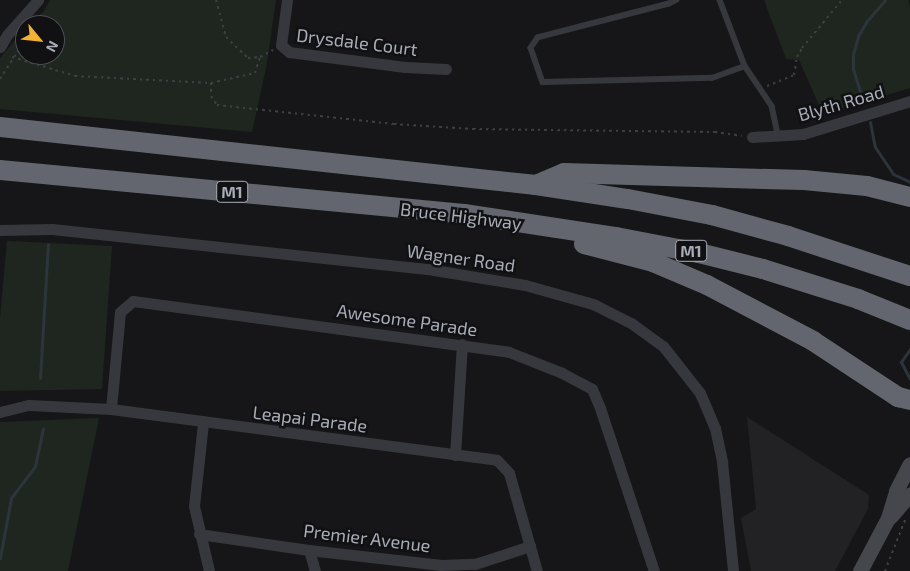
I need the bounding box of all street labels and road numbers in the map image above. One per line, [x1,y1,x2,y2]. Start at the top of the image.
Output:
street label: Drysdale Court [295,24,419,60]
street label: Blyth Road [796,80,886,126]
road number: M1 [216,178,248,206]
street label: Bruce Highway [399,198,523,234]
road number: M1 [675,238,707,264]
street label: Wagner Road [405,240,517,276]
street label: Awesome Parade [335,299,479,341]
street label: Leapai Parade [252,401,368,437]
street label: Premier Avenue [302,519,432,557]

